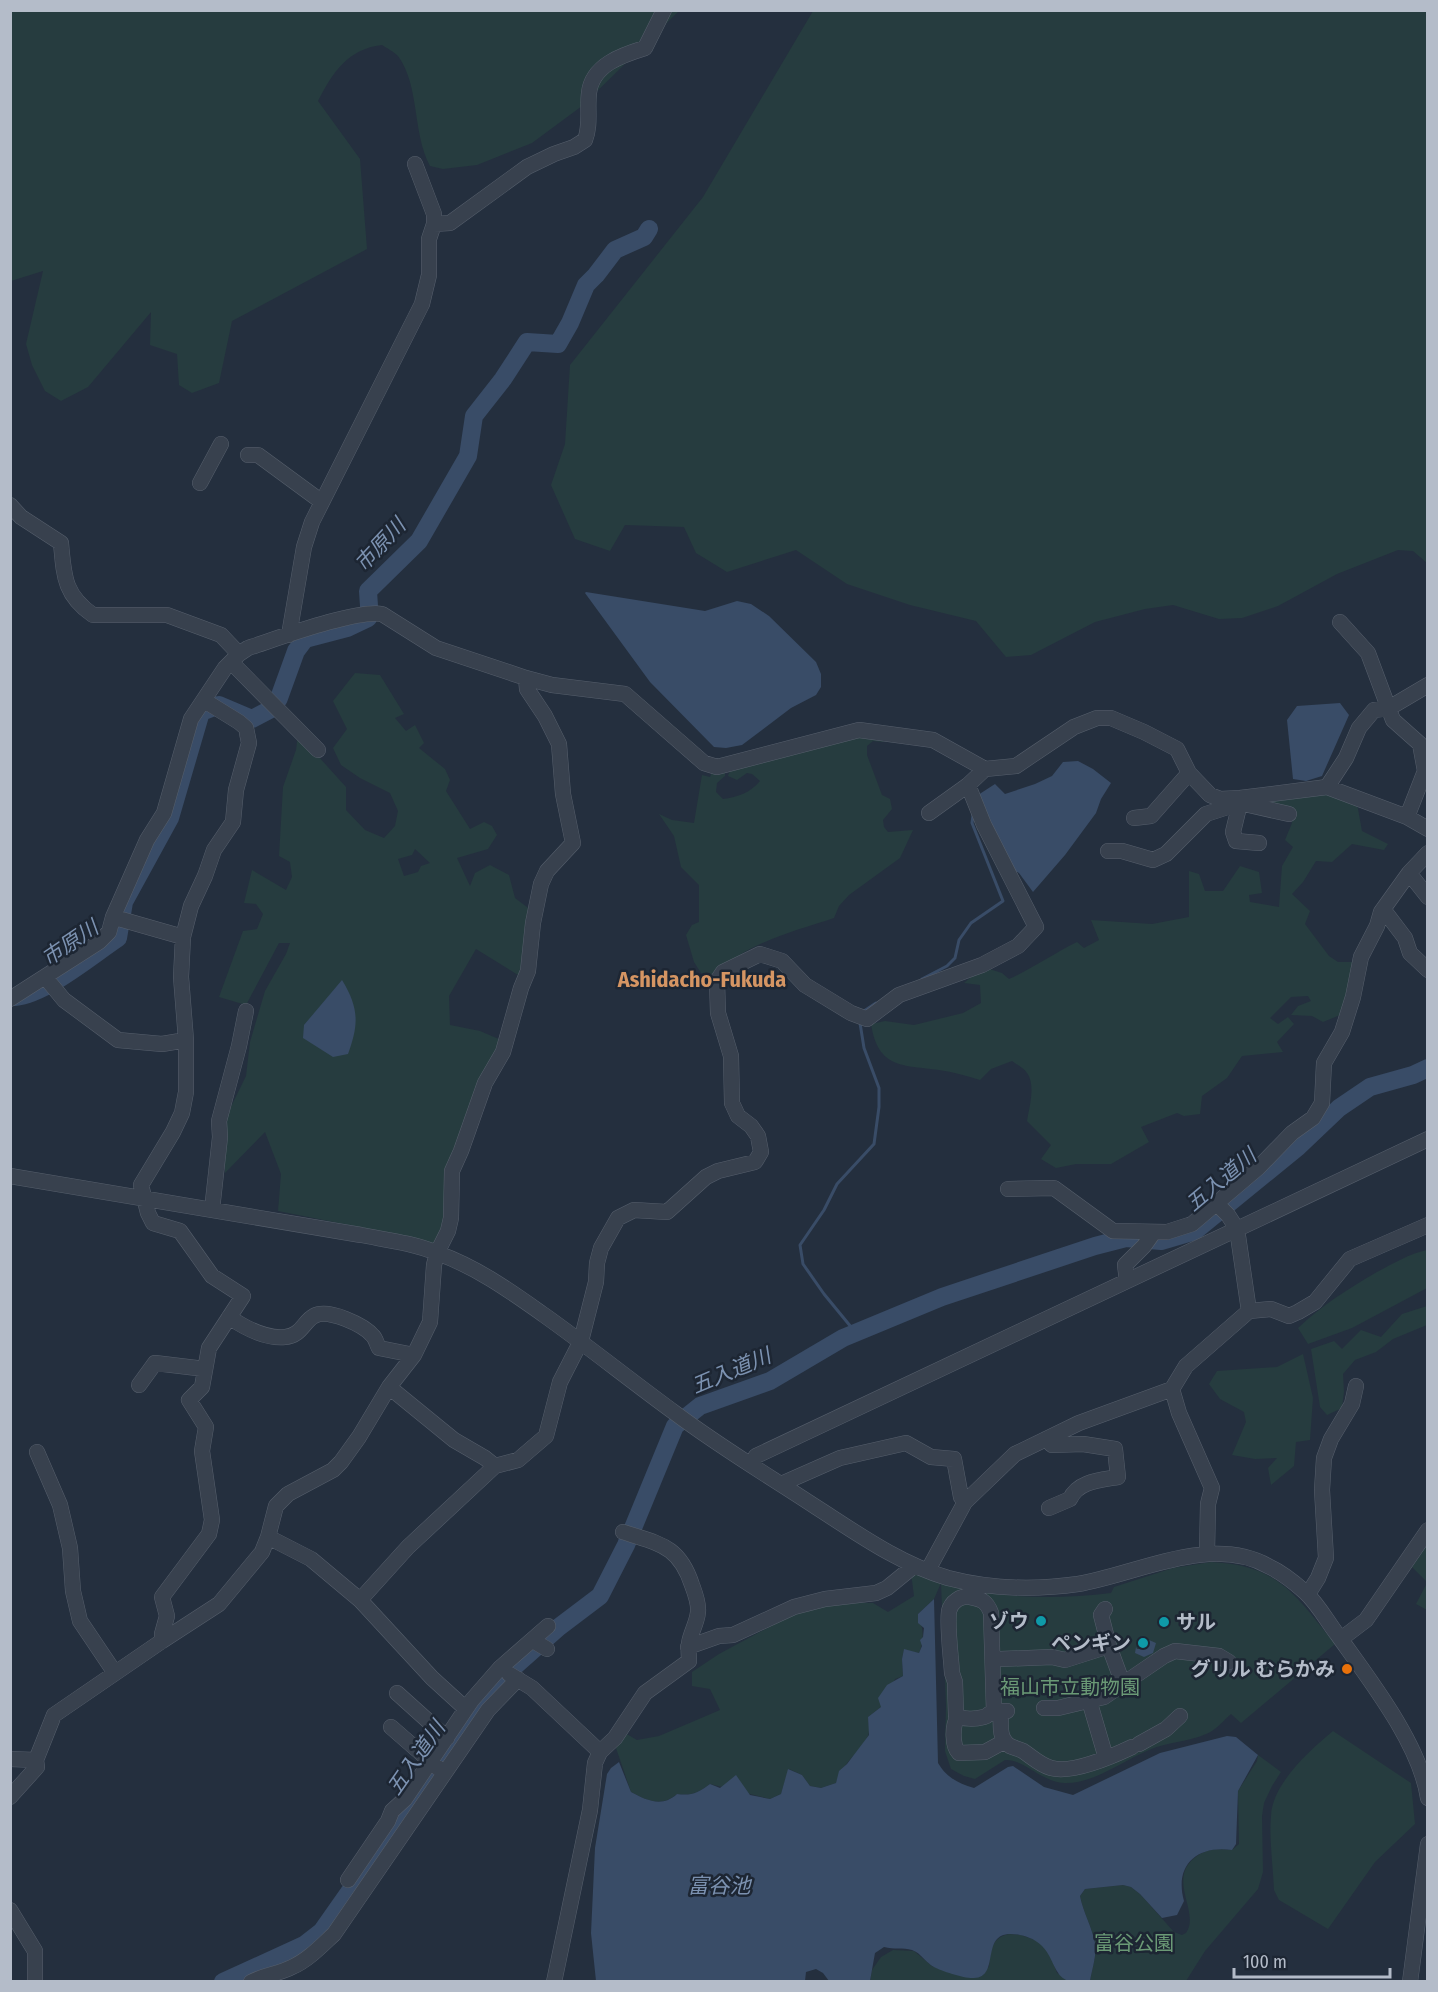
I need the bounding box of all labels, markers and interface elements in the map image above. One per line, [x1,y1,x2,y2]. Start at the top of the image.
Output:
water label: 市原川 [349,512,412,577]
water label: 市原川 [37,913,105,971]
district label: Ashidacho-Fukuda [617,966,786,993]
water label: 五入道川 [1180,1142,1263,1217]
water label: 五入道川 [687,1342,777,1399]
place label: ゾウ [989,1609,1029,1633]
place label: サル [1176,1610,1216,1634]
marker: ゾウ [1034,1614,1048,1628]
marker: サル [1157,1615,1171,1629]
place label: ペンギン [1051,1631,1131,1655]
marker: ペンギン [1136,1636,1150,1650]
place label: グリル むらかみ [1191,1657,1335,1681]
marker: グリル むらかみ [1340,1662,1354,1676]
park label: 福山市立動物園 [1000,1675,1140,1699]
water label: 五入道川 [381,1715,452,1800]
water label: 富谷池 [688,1873,752,1899]
park label: 富谷公園 [1094,1931,1174,1955]
scale bar [1234,1941,1390,1979]
text: 100 m [1243,1951,1287,1973]

